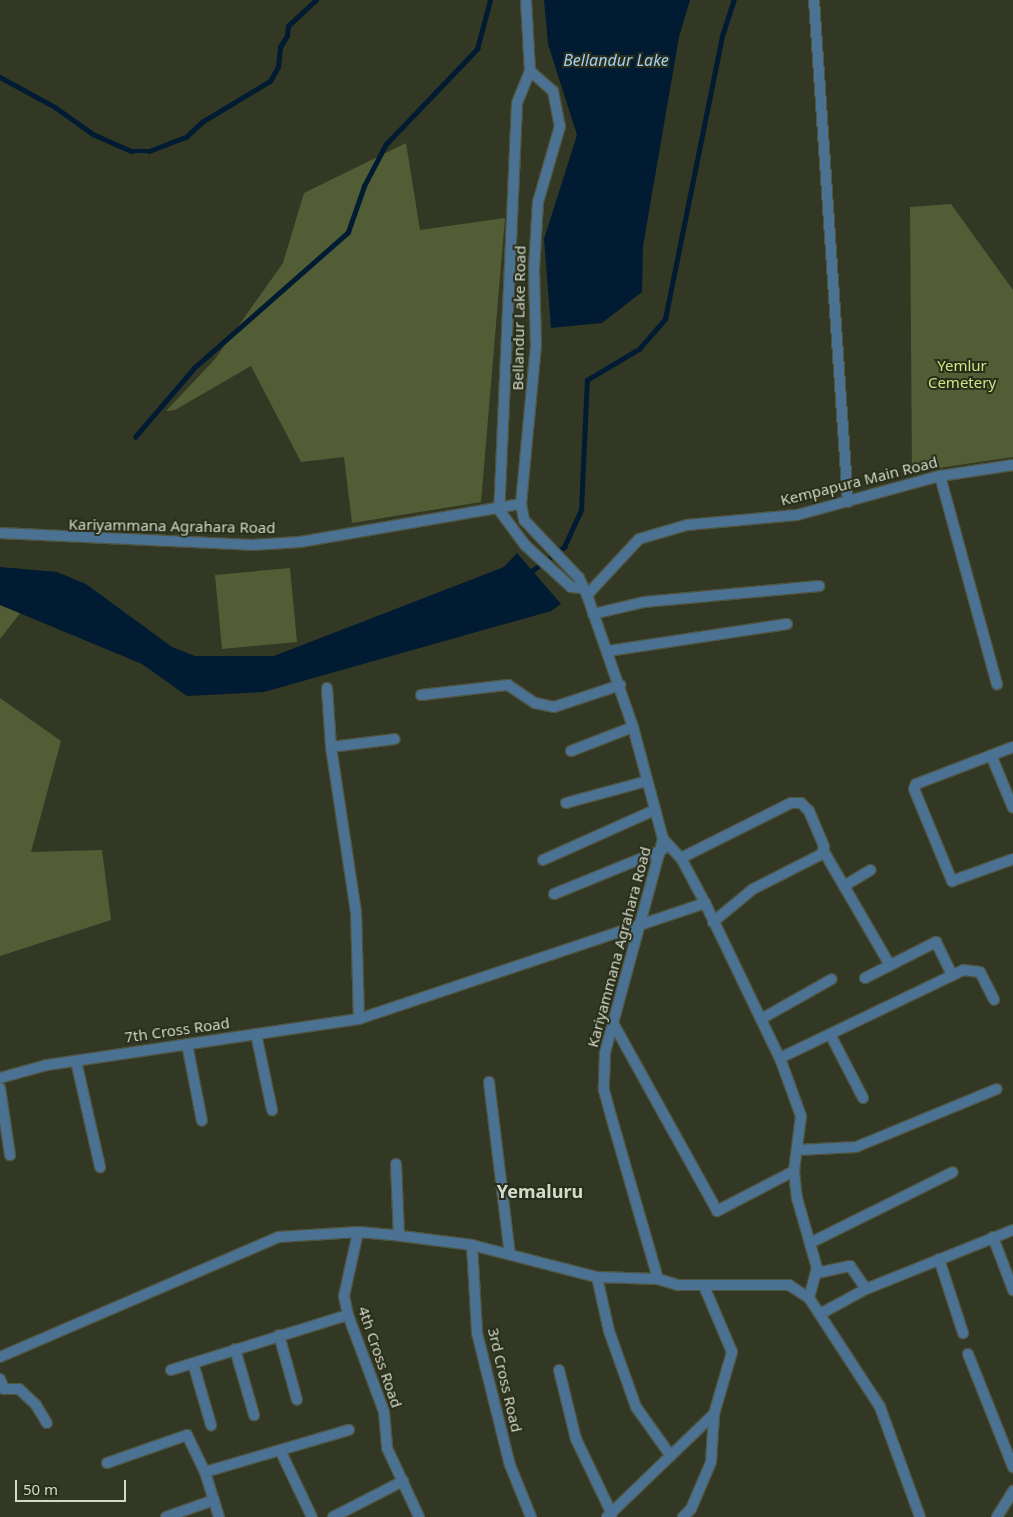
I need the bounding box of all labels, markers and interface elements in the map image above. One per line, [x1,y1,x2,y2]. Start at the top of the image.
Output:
water label: Bellandur Lake [563,50,669,70]
street label: Bellandur Lake Road [509,245,529,391]
park label: Yemlur Cemetery [928,356,996,391]
street label: Kempapura Main Road [779,453,939,509]
street label: Kariyammana Agrahara Road [68,515,276,537]
street label: Kariyammana Agrahara Road [584,845,654,1049]
street label: 7th Cross Road [123,1014,231,1046]
district label: Yemaluru [497,1180,583,1202]
street label: 4th Cross Road [354,1304,406,1410]
street label: 3rd Cross Road [484,1326,526,1434]
scale bar [18,1470,129,1502]
text: 50 m [23,1479,58,1499]

